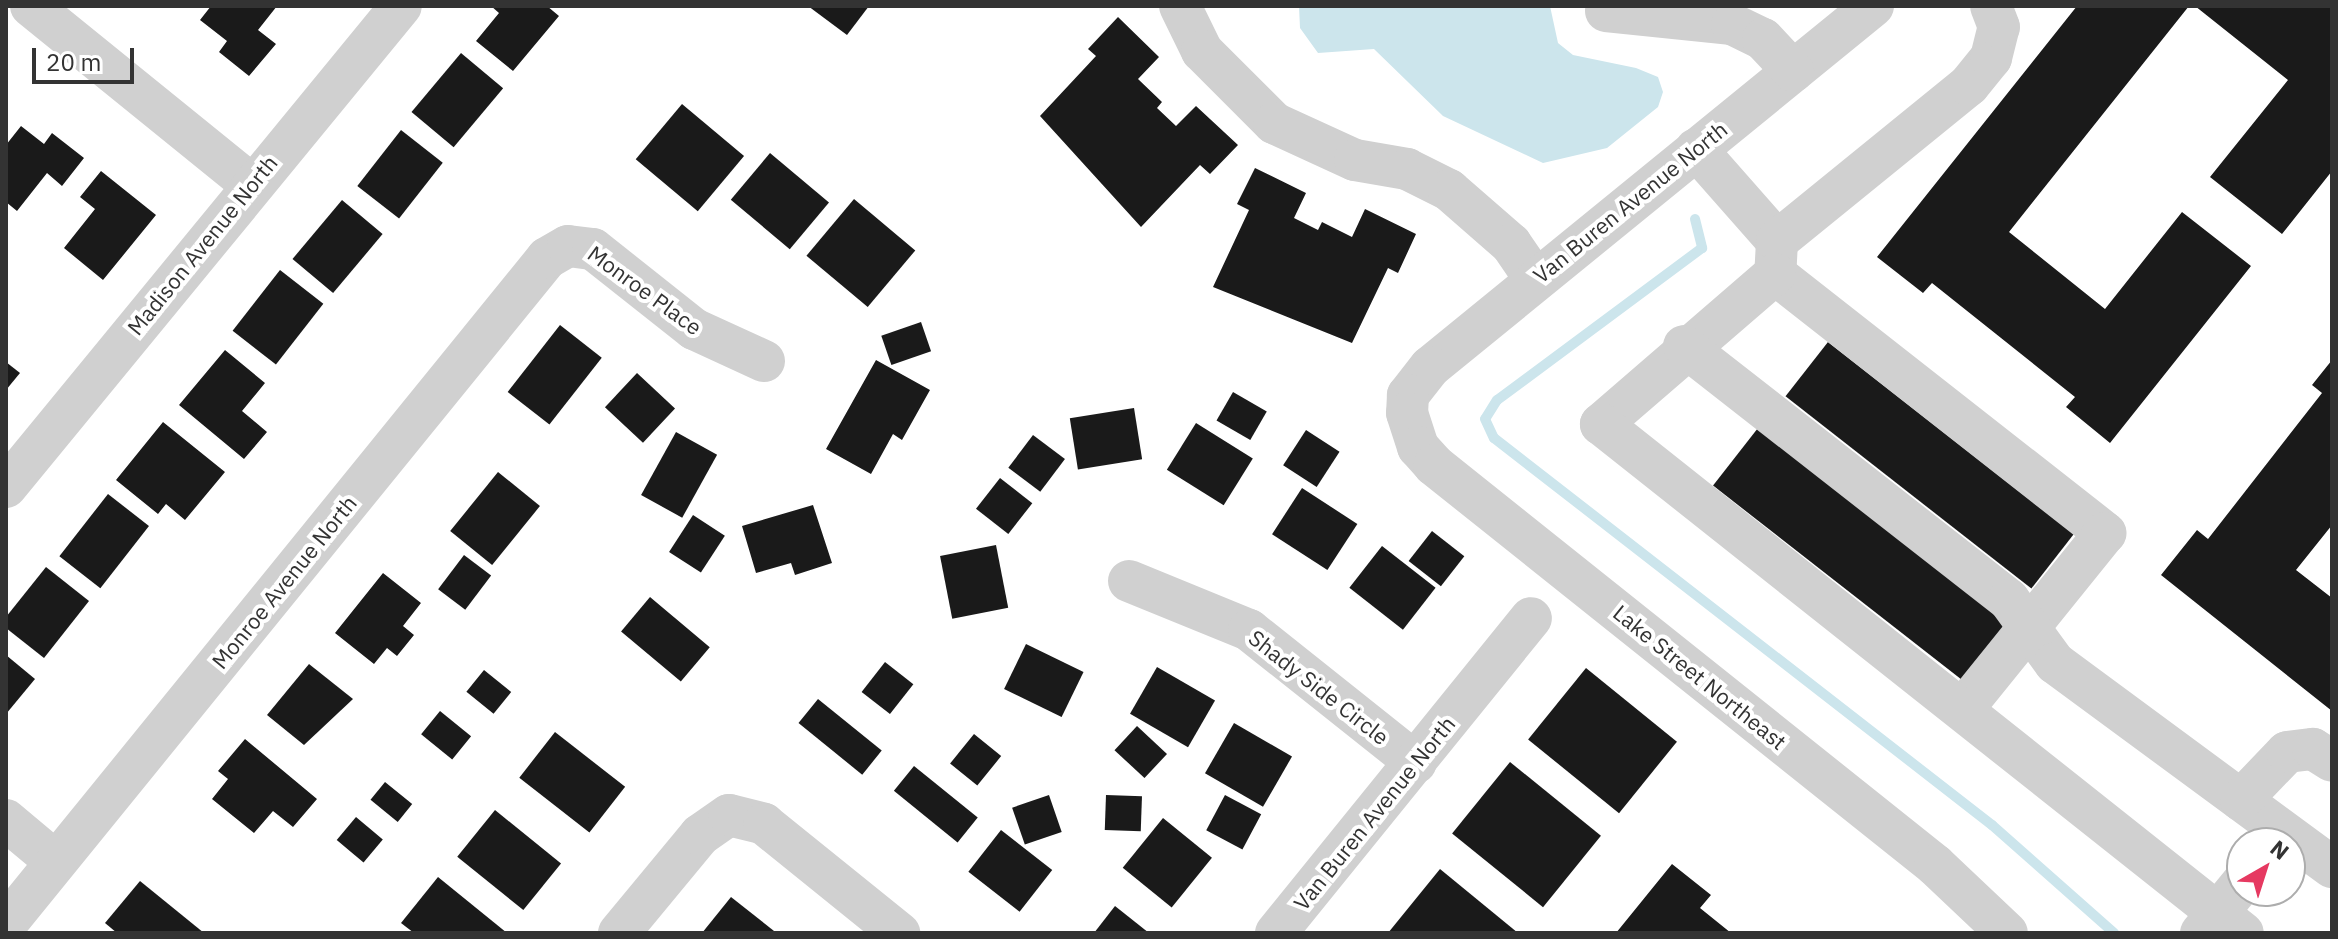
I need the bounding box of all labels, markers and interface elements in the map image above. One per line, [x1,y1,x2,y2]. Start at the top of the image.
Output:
scale bar [36,32,138,82]
text: 20 m [46,46,101,78]
street label: Van Buren Avenue North [1528,116,1732,288]
street label: Madison Avenue North [121,150,283,340]
street label: Monroe Place [583,240,707,340]
street label: Monroe Avenue North [206,490,362,674]
street label: Lake Street Northeast [1608,599,1792,755]
street label: Shady Side Circle [1244,624,1394,750]
street label: Van Buren Avenue North [1288,711,1460,915]
north arrow [2226,827,2306,907]
text: N [2265,833,2295,866]

